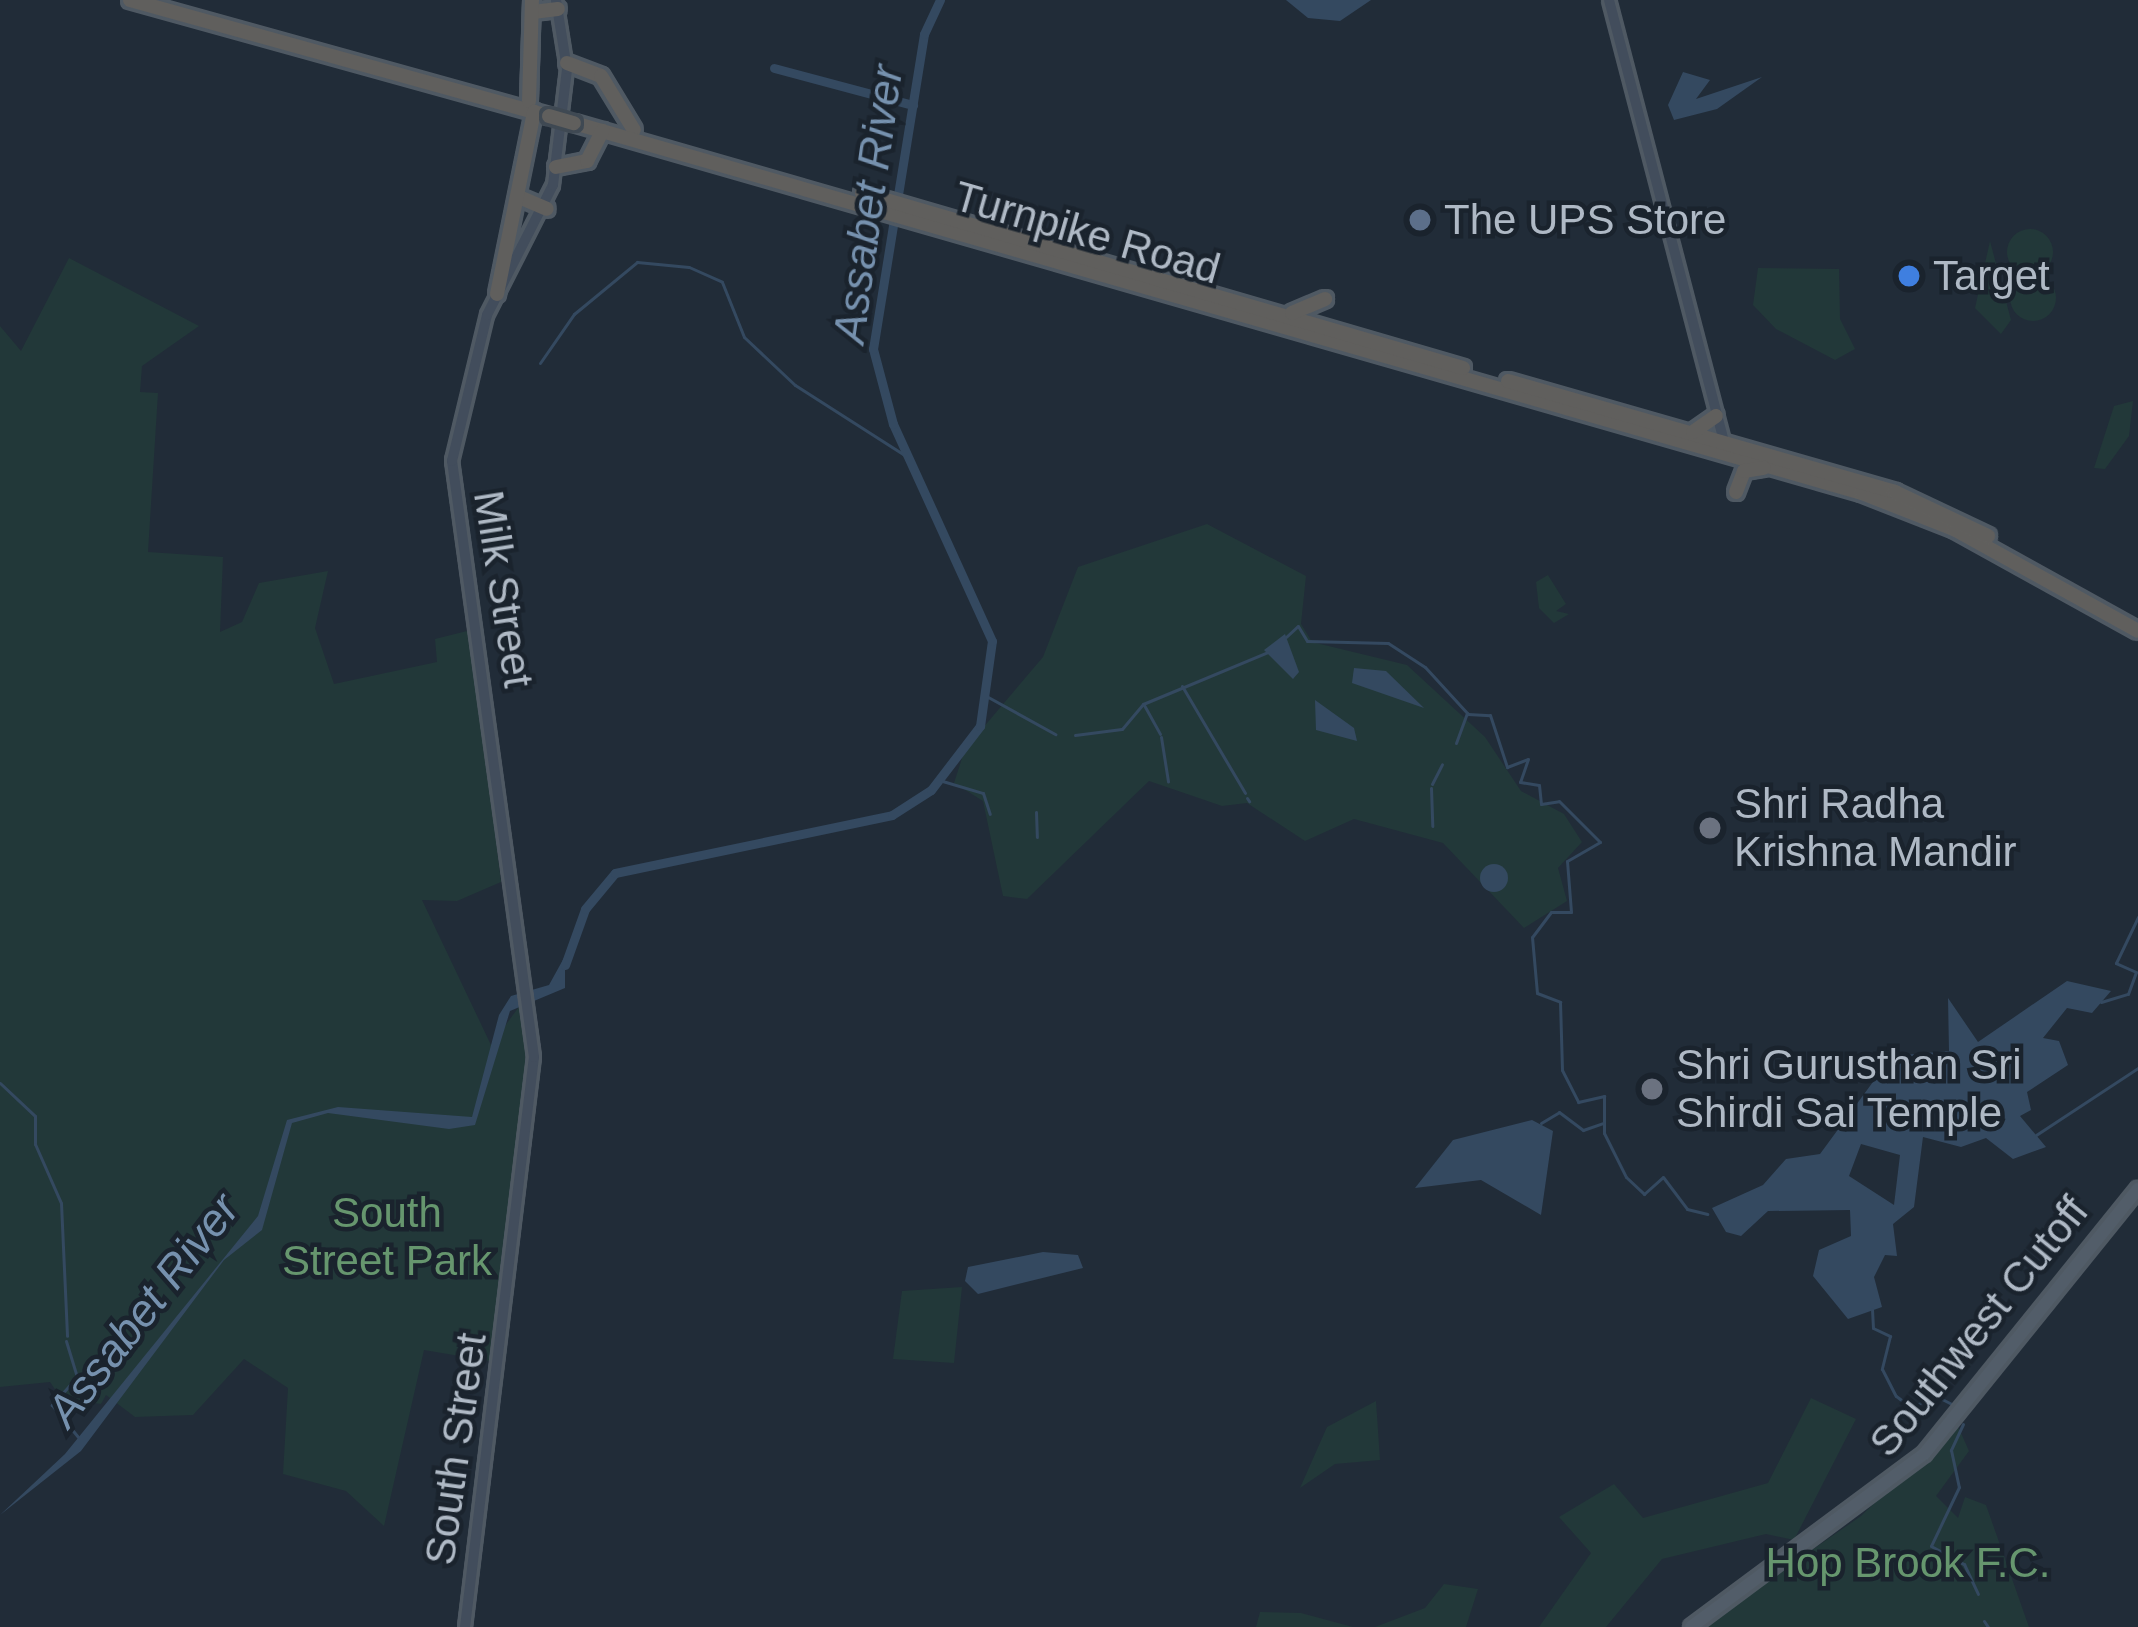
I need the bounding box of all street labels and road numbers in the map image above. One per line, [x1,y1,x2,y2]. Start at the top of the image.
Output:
street label: Turnpike Road [948,171,1226,295]
street label: Milk Street [463,487,543,691]
street label: Southwest Cutoff [1859,1187,2099,1467]
street label: South Street [415,1330,497,1568]

